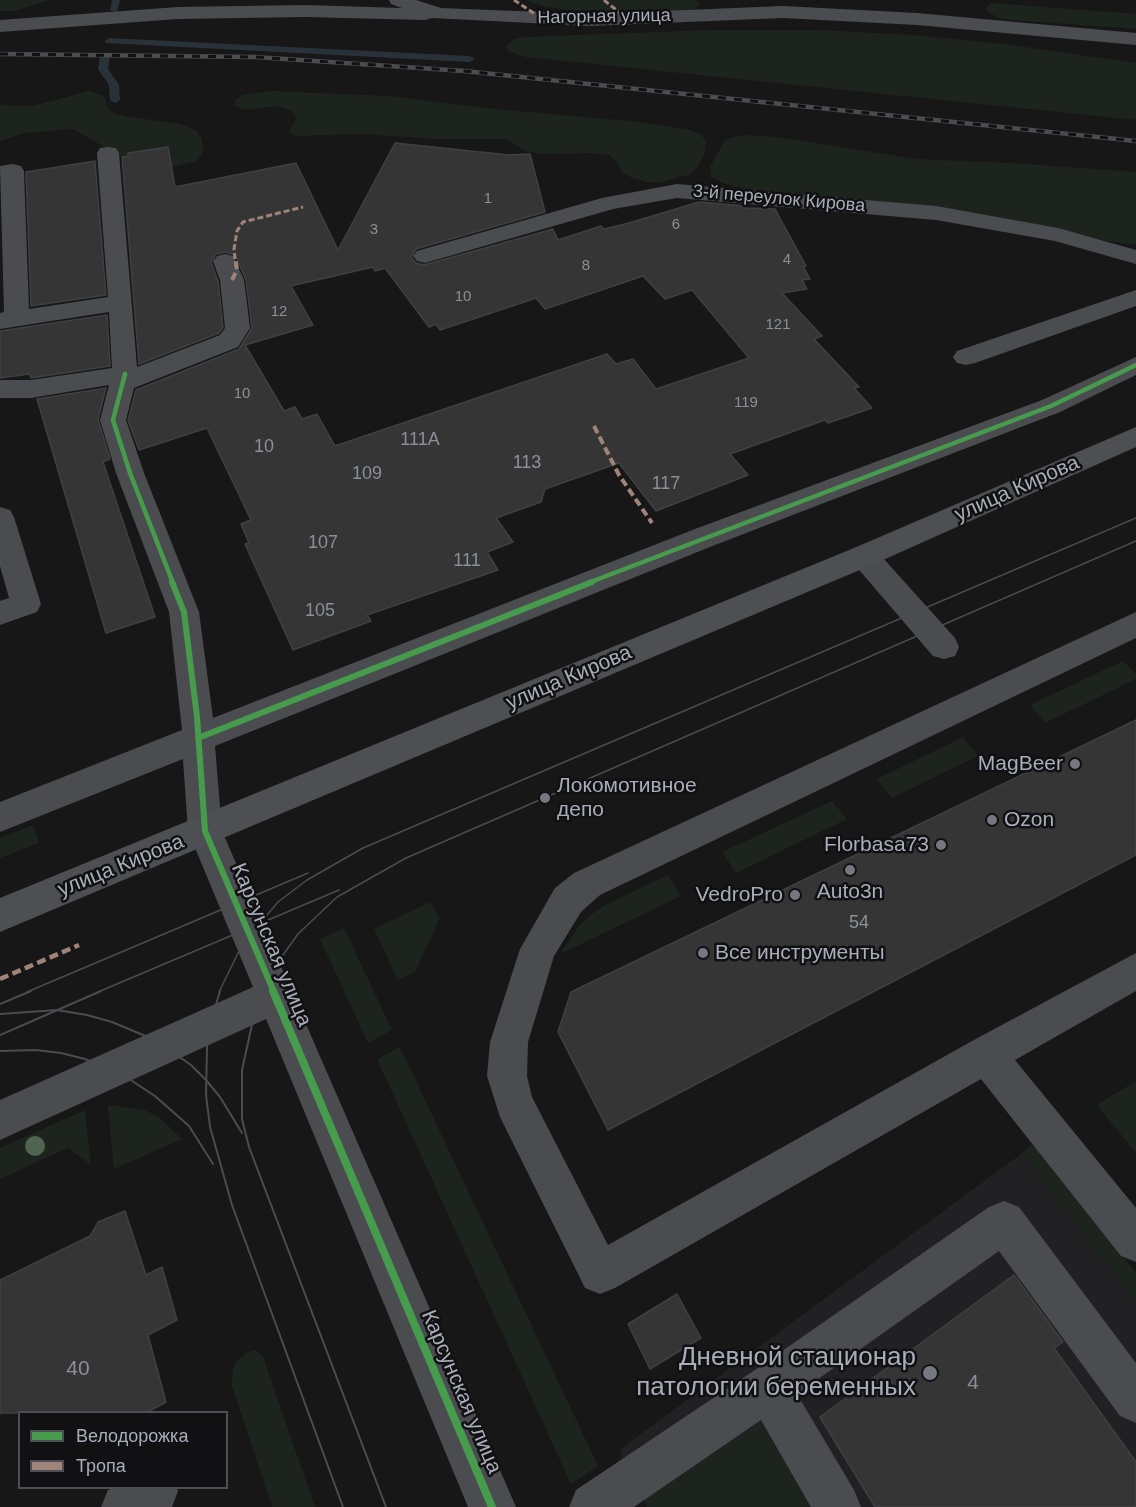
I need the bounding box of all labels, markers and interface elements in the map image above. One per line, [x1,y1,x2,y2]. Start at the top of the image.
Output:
street label: Нагорная улица [537,5,671,29]
street label: 3-й переулок Кирова [692,181,866,217]
house number: 1 [484,190,492,208]
house number: 6 [672,216,680,234]
house number: 3 [370,221,378,239]
house number: 4 [783,251,791,269]
house number: 8 [582,257,590,275]
house number: 10 [455,288,471,306]
house number: 12 [271,303,287,321]
house number: 121 [765,316,791,334]
house number: 10 [234,385,250,403]
house number: 119 [734,394,758,412]
house number: 111А [400,429,440,451]
house number: 10 [254,436,274,458]
street label: улица Кирова [951,450,1083,528]
house number: 113 [513,452,541,474]
house number: 109 [352,463,382,485]
house number: 117 [652,473,680,495]
house number: 107 [308,532,338,554]
house number: 111 [453,550,481,572]
house number: 105 [305,600,335,622]
street label: улица Кирова [503,640,635,716]
place label: MagBeer [978,751,1063,777]
marker: MagBeer [1068,757,1082,771]
place label: Локомотивное депо [557,773,697,823]
marker: Локомотивное депо [538,791,552,805]
place label: Ozon [1004,807,1054,833]
marker: Ozon [985,813,999,827]
street label: улица Кирова [54,829,188,903]
place label: Florbasa73 [824,832,929,858]
marker: Florbasa73 [934,838,948,852]
street label: Карсунская улица [225,860,317,1030]
marker: Auto3n [843,863,857,877]
place label: Auto3n [817,879,883,905]
place label: VedroPro [695,882,783,908]
marker: VedroPro [788,888,802,902]
house number: 54 [849,912,869,934]
place label: Все инструменты [715,940,885,966]
marker: Все инструменты [696,946,710,960]
street label: Карсунская улица [415,1307,507,1477]
place label: Дневной стационар патологии беременных [636,1342,916,1404]
house number: 40 [66,1356,90,1382]
marker: Дневной стационар патологии беременных [921,1364,939,1382]
house number: 4 [967,1370,979,1396]
legend [18,1411,228,1489]
text: Велодорожка [76,1426,188,1446]
text: Тропа [76,1456,126,1476]

